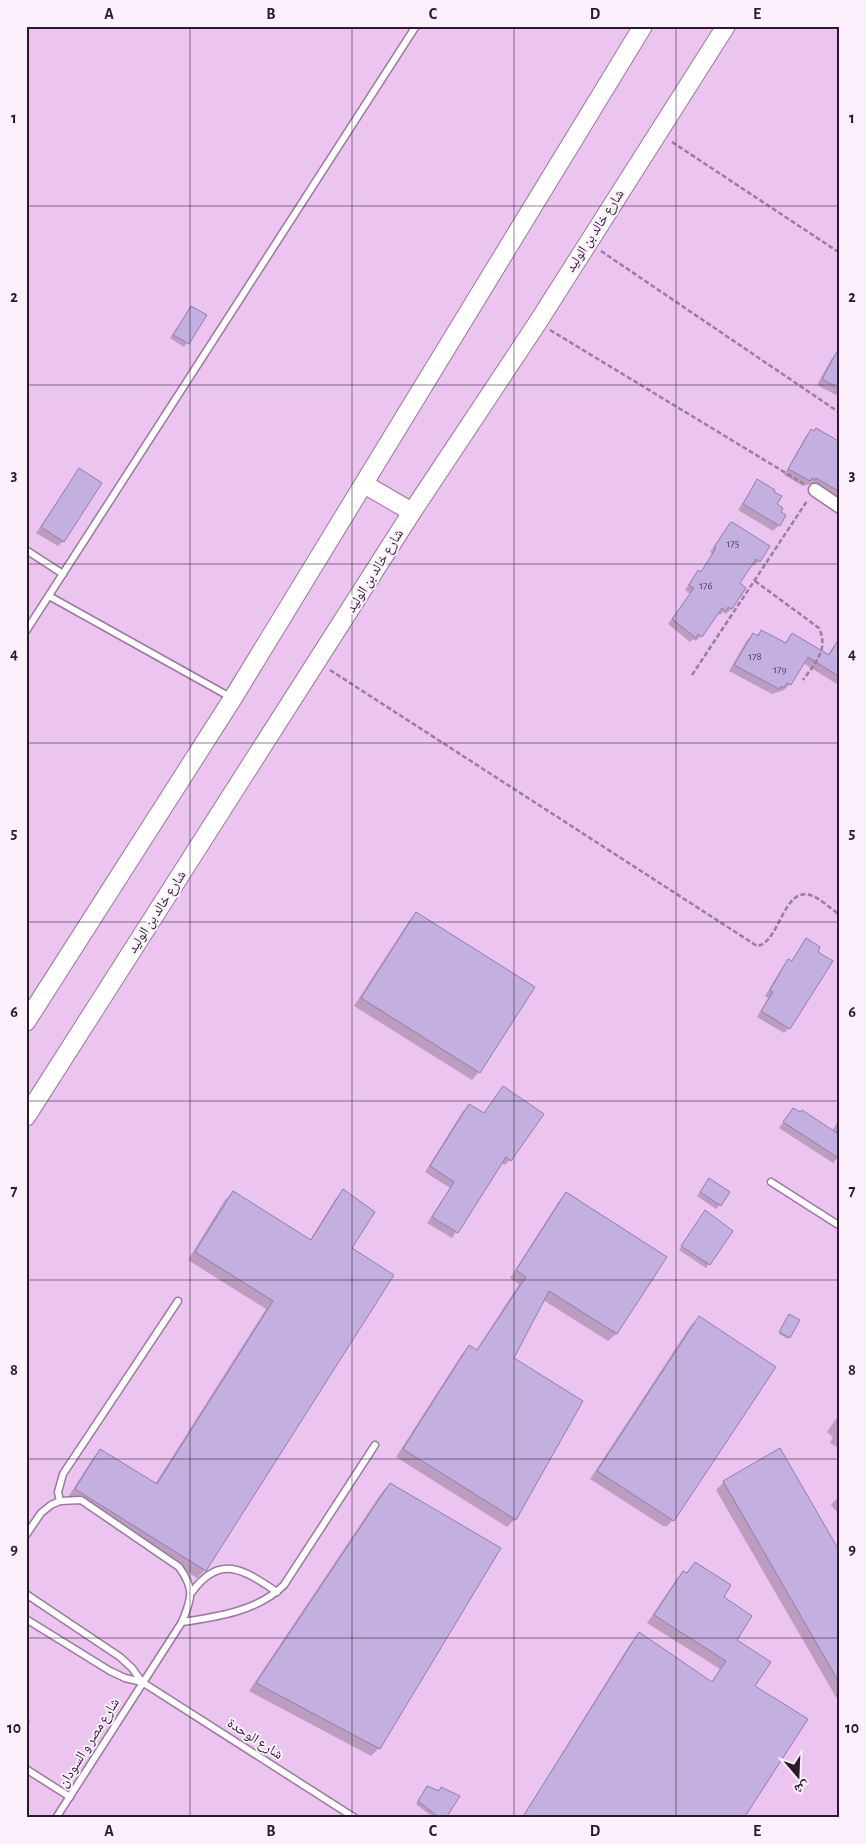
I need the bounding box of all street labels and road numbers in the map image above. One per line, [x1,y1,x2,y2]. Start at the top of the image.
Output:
street label: شارع خالد بن الوليد [563,187,628,276]
street label: شارع خالد بن الوليد [344,527,408,616]
street label: شارع خالد بن الوليد [125,868,190,957]
street label: شارع مصر و السودان [56,1696,124,1791]
street label: شارع الوحدة [224,1716,285,1764]

